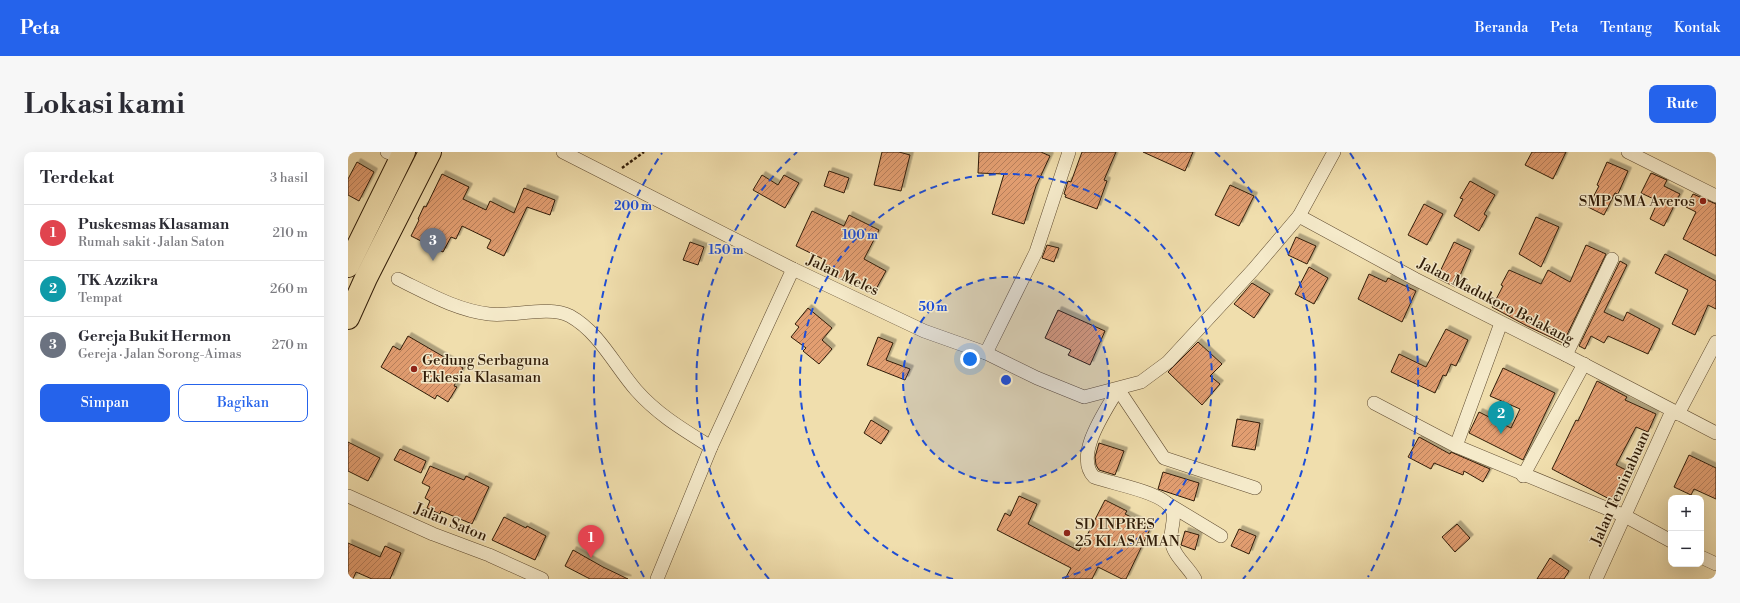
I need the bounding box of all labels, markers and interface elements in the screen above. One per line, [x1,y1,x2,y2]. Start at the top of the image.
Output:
text: Peta [20,16,60,40]
text: Beranda [1475,19,1528,37]
text: Peta [1550,19,1578,37]
text: Tentang [1600,19,1652,37]
text: Kontak [1674,19,1720,37]
button: Rute [1649,85,1716,123]
text: Lokasi kami [24,87,185,122]
text: Terdekat [40,167,114,189]
text: 3 hasil [270,170,308,186]
place label: SMP SMA Averos [1579,192,1695,211]
marker: SMP SMA Averos [1698,196,1708,206]
text: 200 m [614,199,652,214]
text: Puskesmas Klasaman [78,215,229,234]
text: 1 [50,225,56,241]
text: 210 m [273,225,308,241]
pin: 3 [420,228,446,261]
text: 100 m [842,228,878,243]
text: Rumah sakit · Jalan Saton [78,234,225,250]
text: 150 m [709,243,743,258]
street label: Jalan Meles [803,250,882,300]
street label: Jalan Madukoro Belakang [1414,253,1577,349]
text: TK Azzikra [78,271,158,290]
text: 2 [49,281,57,297]
text: 260 m [270,281,308,297]
text: Tempat [78,290,123,306]
text: 50 m [918,300,948,315]
text: Gereja Bukit Hermon [78,327,231,346]
text: 3 [49,337,57,353]
text: 270 m [272,337,308,353]
text: Gereja · Jalan Sorong-Aimas [78,346,241,362]
your location [960,349,980,369]
place label: Gedung Serbaguna Eklesia Klasaman [422,351,549,387]
marker: Gedung Serbaguna Eklesia Klasaman [409,364,419,374]
centre of rings [999,373,1013,387]
button: Simpan [40,384,170,422]
button: Bagikan [178,384,308,422]
pin: 2 [1488,401,1514,434]
street label: Jalan Teminabuan [1586,428,1654,549]
map controls [1668,495,1704,567]
button: + [1668,495,1704,531]
street label: Jalan Saton [411,499,490,546]
place label: SD INPRES 25 KLASAMAN [1075,515,1180,551]
pin: 1 [578,525,604,558]
marker: SD INPRES 25 KLASAMAN [1062,528,1072,538]
button: − [1668,531,1704,567]

